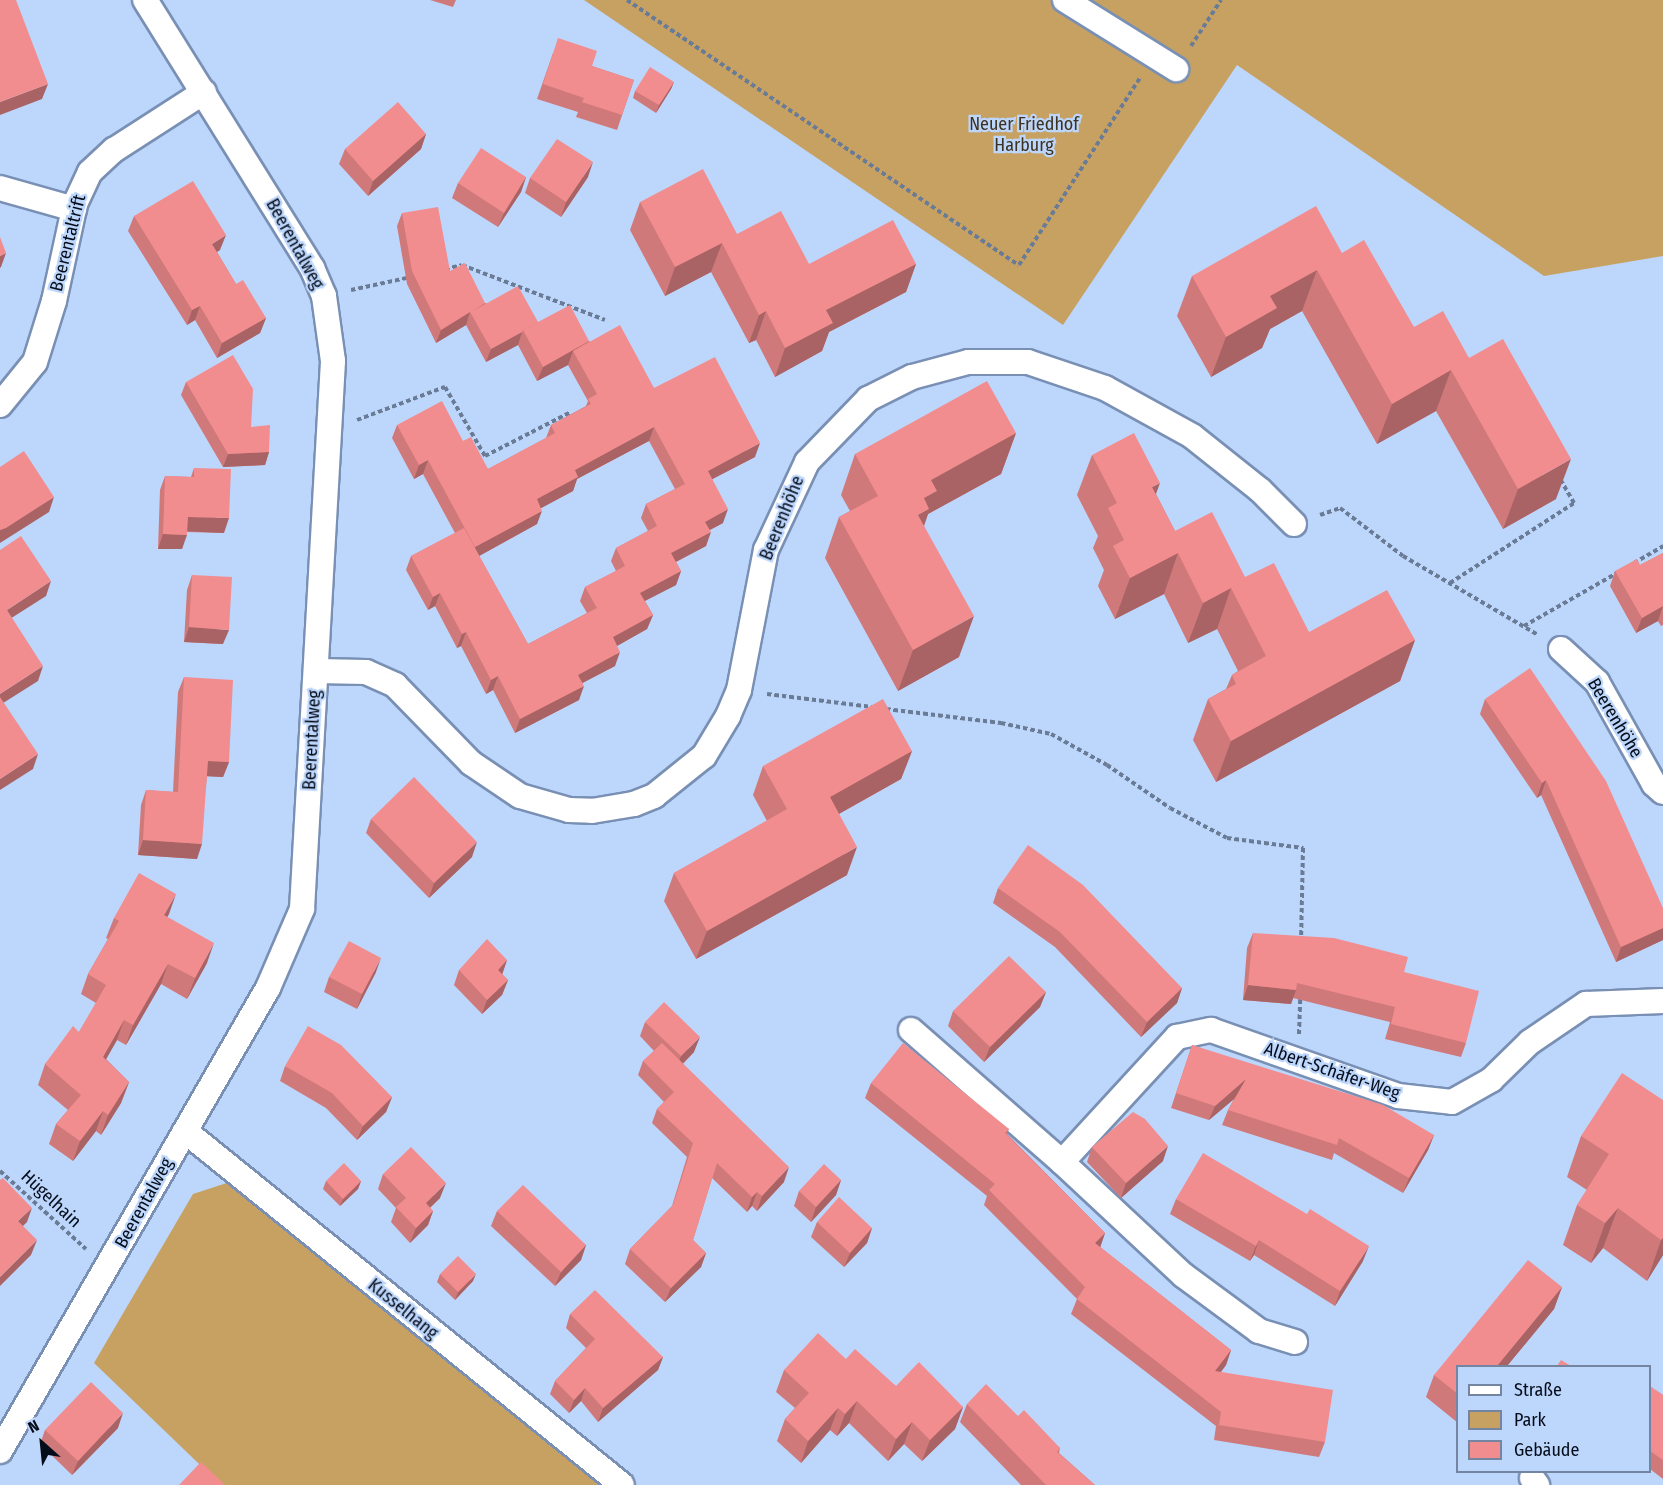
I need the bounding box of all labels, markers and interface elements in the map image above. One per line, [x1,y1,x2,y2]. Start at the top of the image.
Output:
park label: Neuer Friedhof Harburg [969,114,1079,156]
street label: Beerentaltrift [46,192,90,294]
street label: Beerentalweg [261,195,329,293]
street label: Beerenhöhe [755,473,809,563]
street label: Beerenhöhe [1583,674,1647,762]
street label: Beerentalweg [299,689,325,791]
street label: Albert-Schäfer-Weg [1261,1038,1403,1104]
street label: Beerentalweg [110,1154,178,1252]
street label: Hügelhain [16,1166,86,1232]
street label: Kusselhang [364,1274,442,1344]
legend [1456,1365,1651,1473]
text: Straße [1514,1379,1562,1401]
text: Park [1514,1409,1546,1431]
north arrow [12,1413,72,1473]
text: N [25,1416,42,1437]
text: Gebäude [1514,1439,1579,1461]

